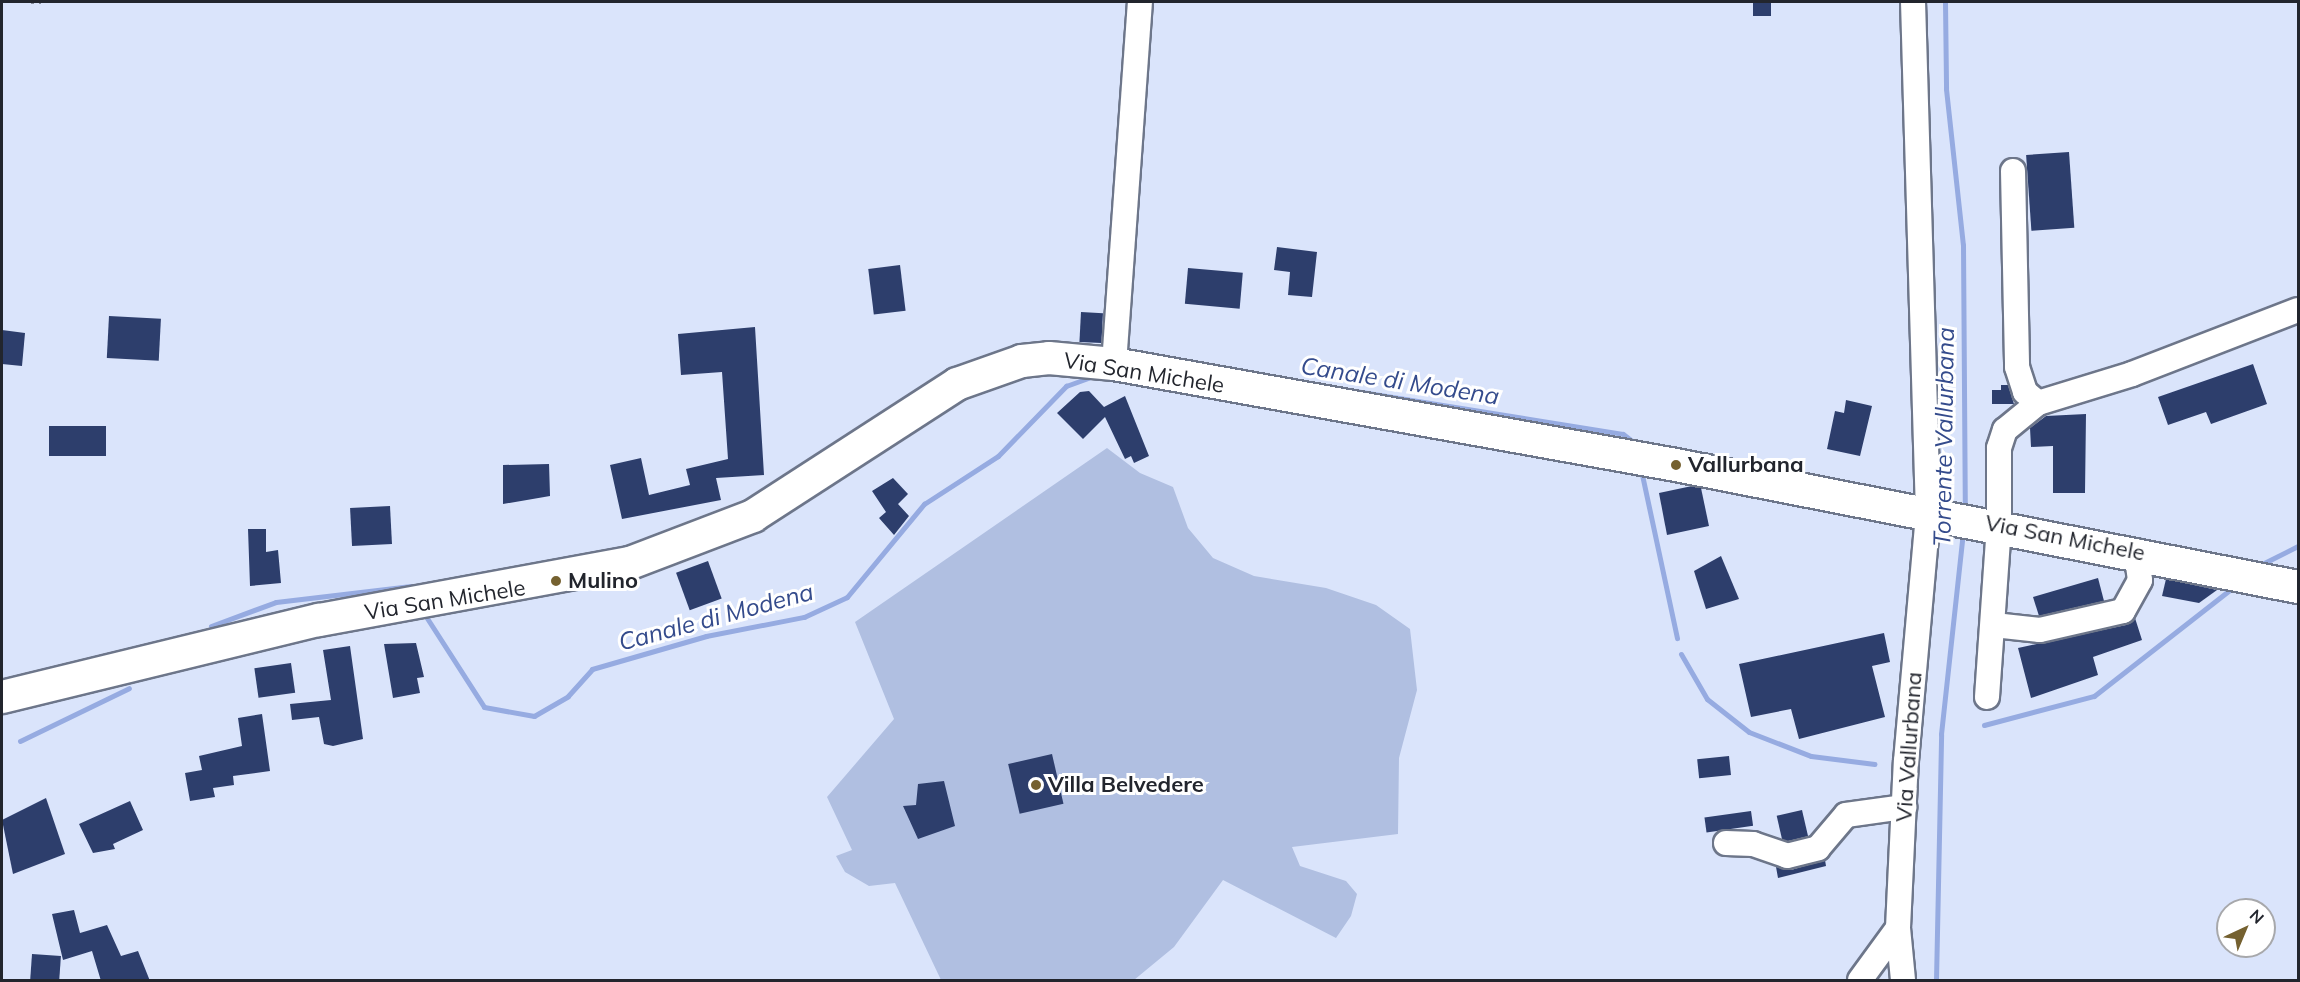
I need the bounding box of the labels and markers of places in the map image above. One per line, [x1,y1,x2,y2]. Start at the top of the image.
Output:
place label: Vallurbana [1688,452,1804,478]
marker: Vallurbana [1669,458,1683,472]
place label: Mulino [568,568,638,594]
marker: Mulino [549,574,563,588]
place label: Villa Belvedere [1048,772,1204,798]
marker: Villa Belvedere [1029,778,1043,792]

